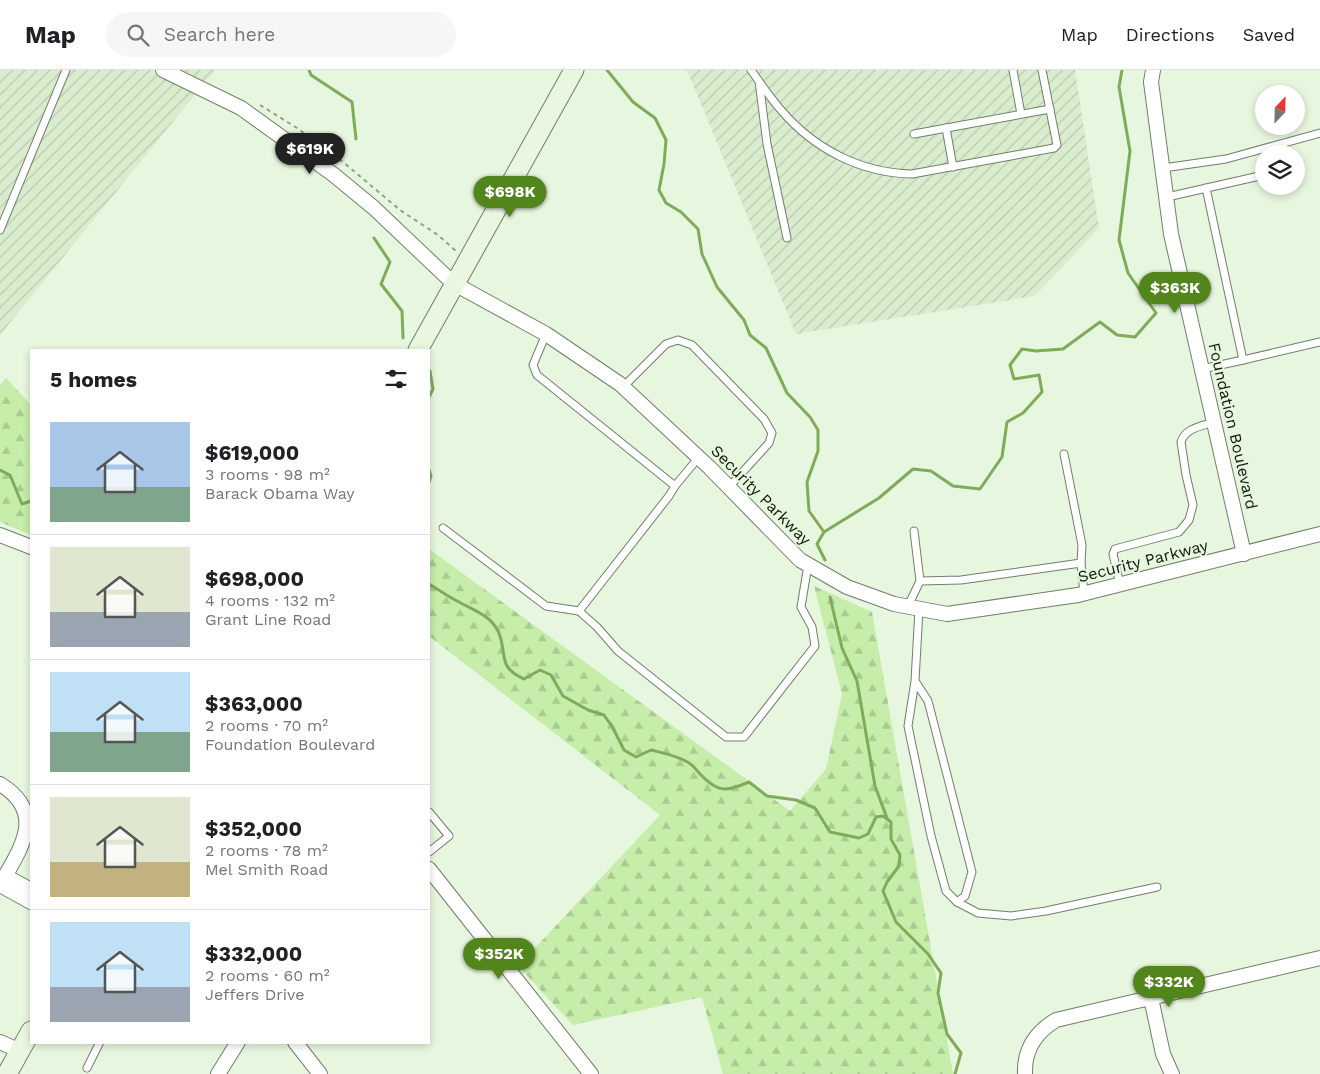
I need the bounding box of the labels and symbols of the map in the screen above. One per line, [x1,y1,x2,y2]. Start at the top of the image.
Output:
north arrow [1255,85,1305,135]
pin: $619K [275,132,345,175]
pin: $698K [475,176,545,218]
pin: $363K [1140,272,1210,314]
street label: Foundation Boulevard [1205,341,1261,511]
street label: Security Parkway [707,441,815,549]
street label: Security Parkway [1076,535,1211,586]
pin: $352K [464,938,534,980]
pin: $332K [1134,966,1204,1008]

